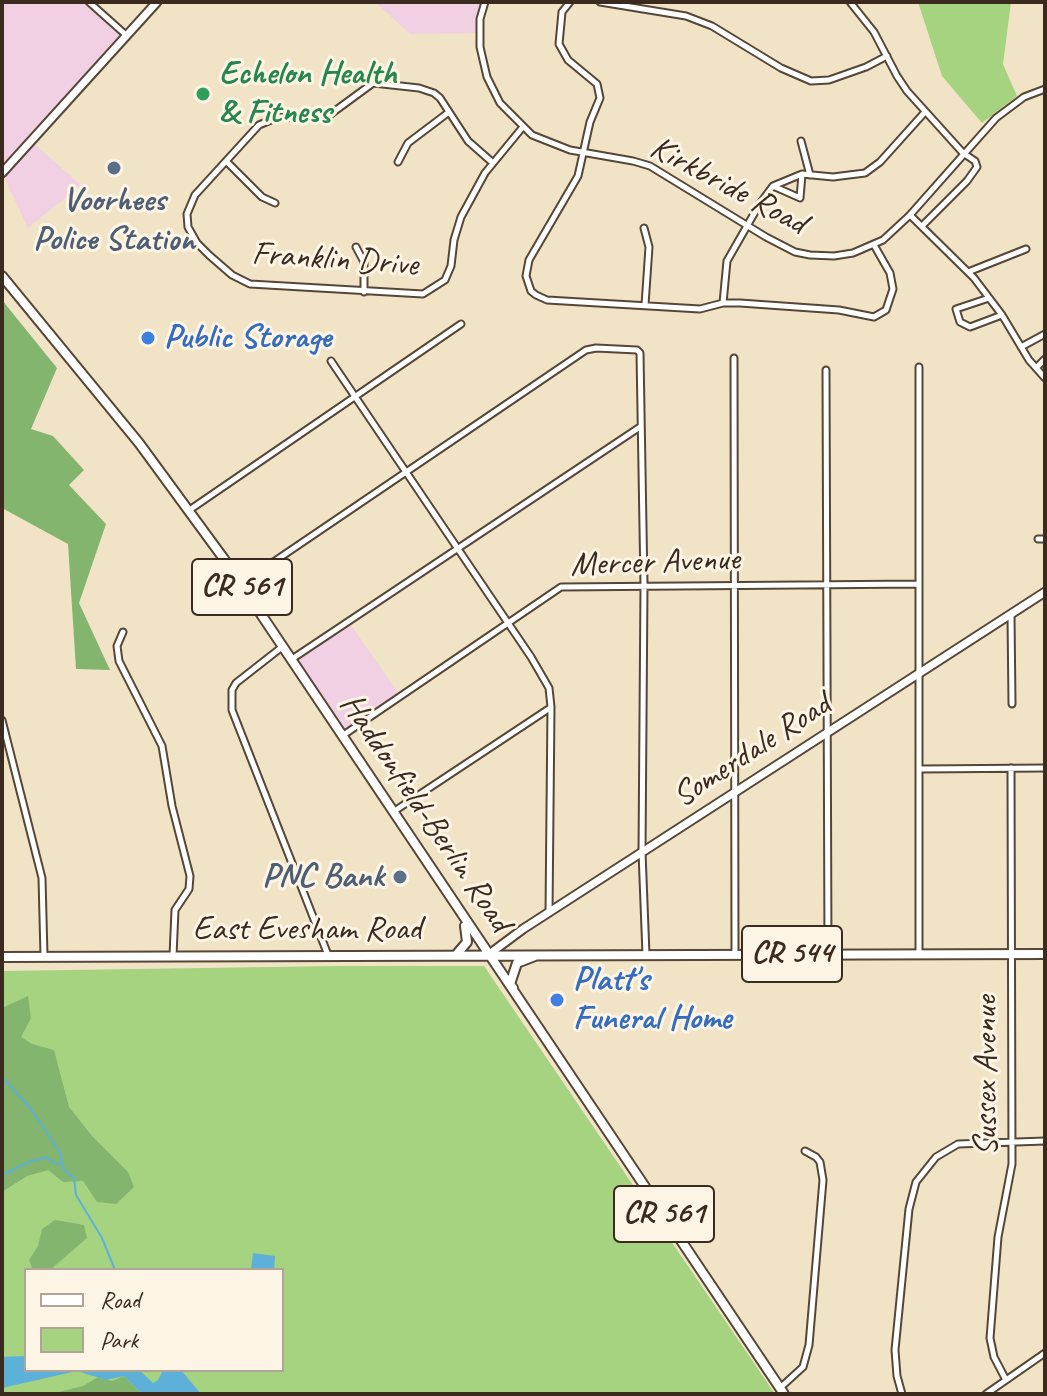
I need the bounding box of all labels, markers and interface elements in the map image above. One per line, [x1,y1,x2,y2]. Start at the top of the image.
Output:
place label: Echelon Health & Fitness [219,54,397,134]
marker: Echelon Health & Fitness [194,85,212,103]
street label: Kirkbride Road [643,128,813,244]
marker: Voorhees Police Station [105,159,123,177]
place label: Voorhees Police Station [33,181,195,260]
street label: Franklin Drive [251,234,419,286]
place label: Public Storage [164,318,331,358]
marker: Public Storage [139,329,157,347]
street label: Mercer Avenue [570,540,740,586]
road number: CR 561 [192,559,292,615]
street label: Somerdale Road [666,685,838,817]
street label: Haddonfield-Berlin Road [330,686,520,940]
place label: PNC Bank [262,857,384,897]
marker: PNC Bank [391,868,409,886]
street label: East Evesham Road [193,910,421,950]
road number: CR 544 [742,926,842,982]
place label: Platt's Funeral Home [573,960,731,1040]
marker: Platt's Funeral Home [548,991,566,1009]
street label: Sussex Avenue [967,996,1007,1156]
road number: CR 561 [614,1186,714,1242]
legend [24,1268,284,1372]
text: Road [100,1285,140,1315]
text: Park [100,1325,138,1355]

